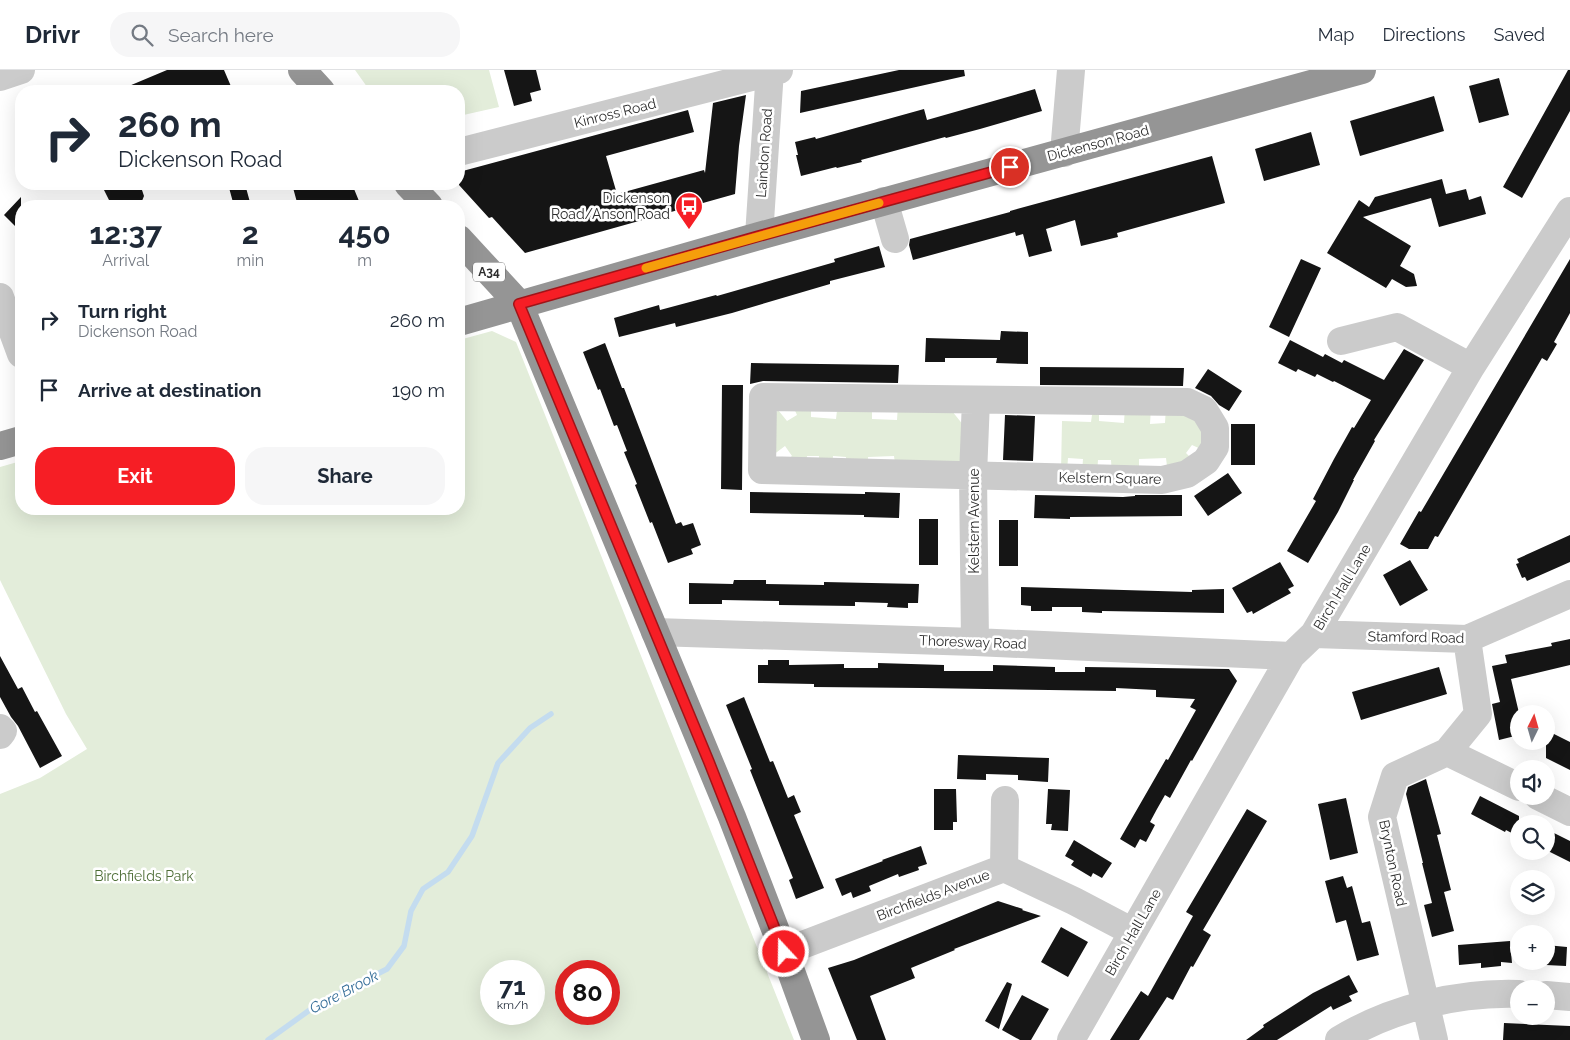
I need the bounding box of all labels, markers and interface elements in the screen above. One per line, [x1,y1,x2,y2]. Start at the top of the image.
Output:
search box [110,12,460,57]
text: Drivr [25,20,80,49]
icon: search [128,21,156,49]
text: Search here [168,24,274,46]
text: Map [1318,24,1354,45]
text: Directions [1382,24,1466,45]
text: Saved [1494,24,1545,45]
street label: Kinross Road [572,95,658,131]
text: 260 m [118,104,221,145]
icon: right [35,105,100,170]
street label: Laindon Road [753,108,775,198]
street label: Dickenson Road [1045,122,1151,164]
text: Dickenson Road [118,146,282,172]
pin [989,146,1031,188]
icon: arrive [996,153,1024,181]
place label: Dickenson Road/Anson Road [551,190,670,222]
bus stop icon: Dickenson Road/Anson Road [674,191,704,230]
text: 12:37 [89,216,162,251]
text: 2 [242,216,259,251]
text: 450 [338,216,391,251]
text: Arrival [102,251,149,270]
text: min [237,251,264,270]
text: m [357,251,372,270]
road number: A34 [473,262,505,282]
text: Turn right [78,300,167,322]
icon: right [35,306,63,334]
text: 260 m [390,309,445,331]
text: Dickenson Road [78,322,198,341]
icon: arrive [35,376,63,404]
text: Arrive at destination [78,379,262,401]
text: 190 m [392,379,445,401]
button: Exit [35,447,235,505]
button: Share [245,447,445,505]
street label: Kelstern Avenue [966,468,982,574]
street label: Kelstern Square [1058,469,1162,487]
street label: Birch Hall Lane [1310,541,1374,633]
street label: Stamford Road [1367,628,1465,646]
street label: Thoresway Road [919,632,1027,652]
north arrow [1510,705,1555,750]
map controls [1510,705,1555,1025]
button: sound [1510,760,1555,805]
button: search [1510,815,1555,860]
street label: Brynton Road [1376,818,1410,908]
street label: Birchfields Avenue [874,866,992,924]
park label: Birchfields Park [94,868,194,884]
button: layers [1510,870,1555,915]
street label: Birch Hall Lane [1102,886,1164,978]
position arrow [757,925,809,977]
button: + [1510,925,1555,970]
speed limit sign: 80 [555,960,620,1025]
water label: Gore Brook [307,966,381,1018]
text: 71 [499,971,526,1001]
button: − [1510,980,1555,1025]
text: km/h [497,998,528,1012]

